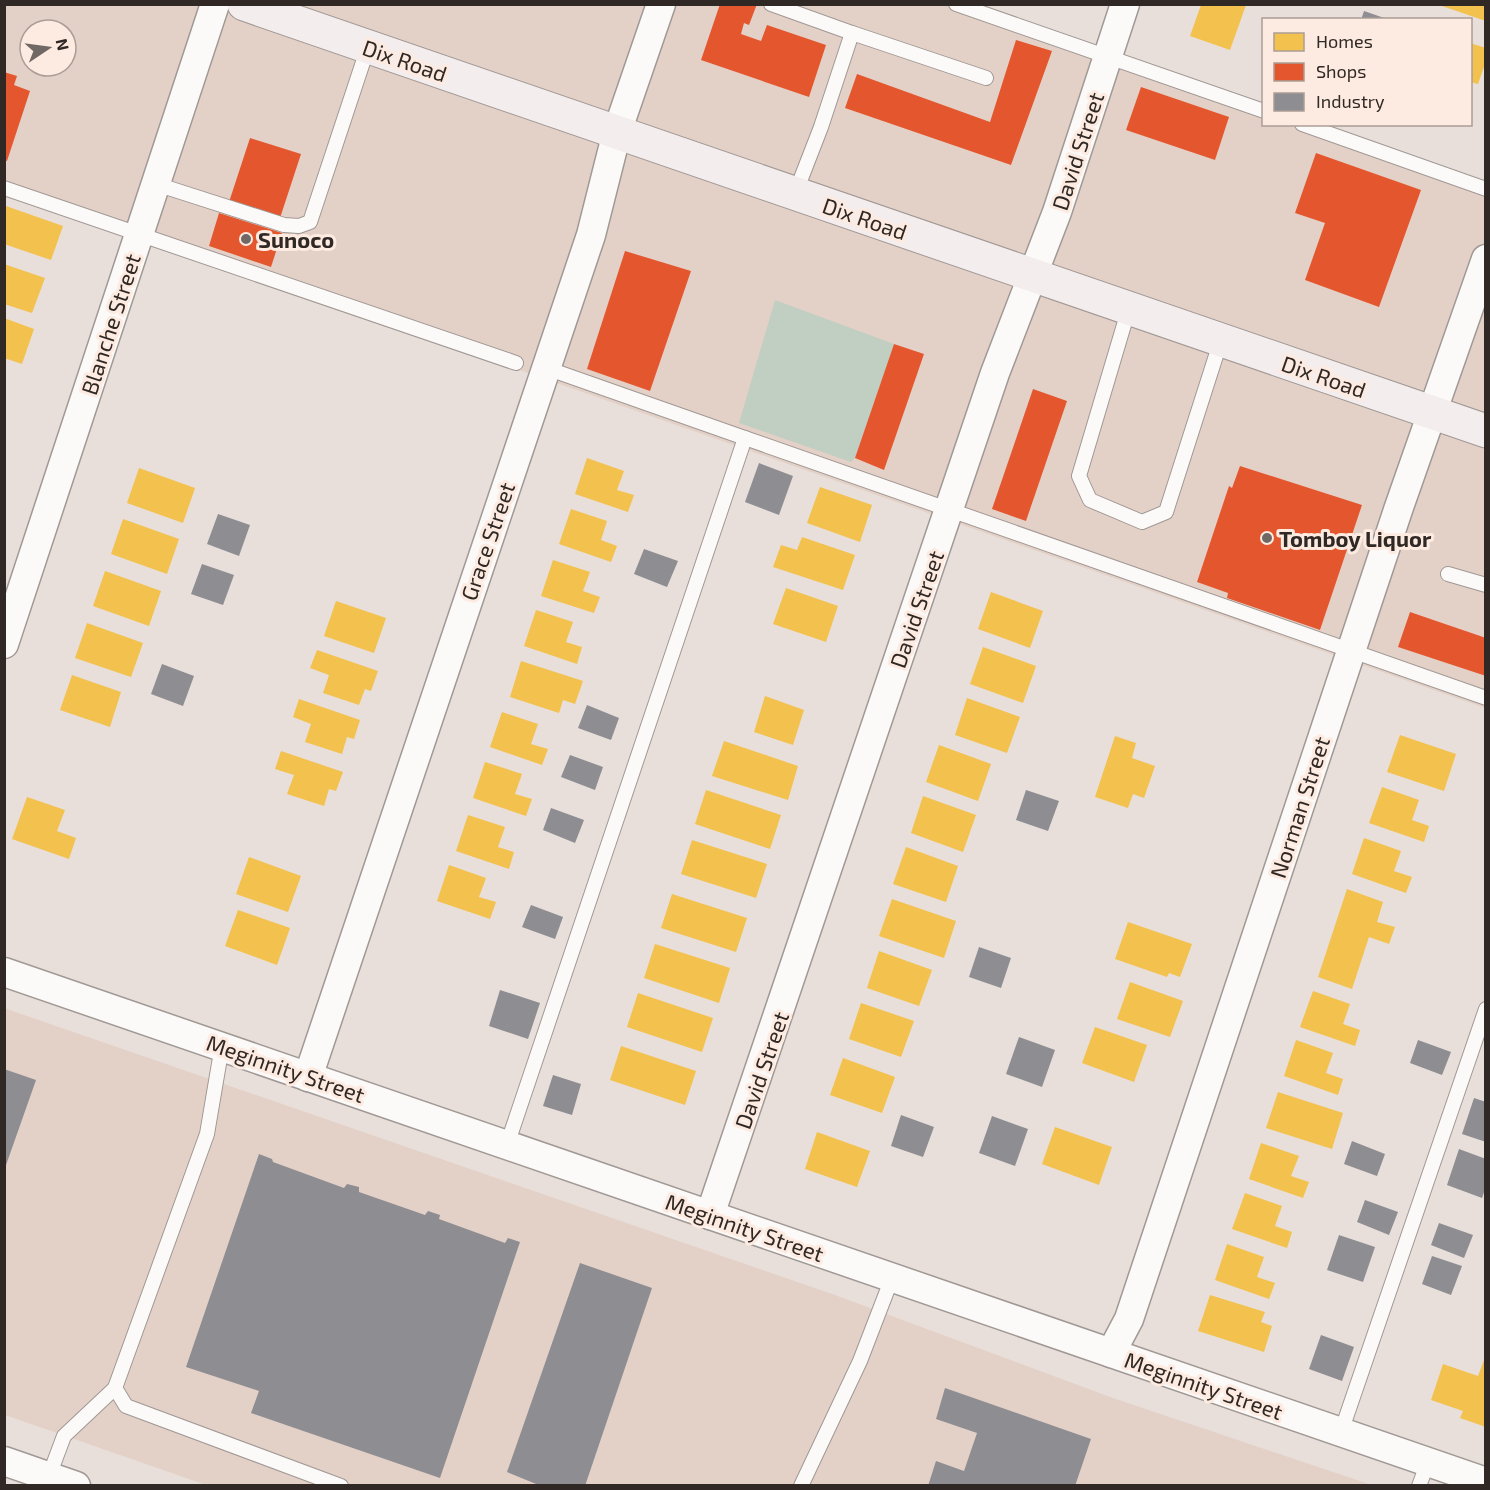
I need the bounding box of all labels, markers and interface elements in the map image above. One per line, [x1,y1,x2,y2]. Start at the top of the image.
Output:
north arrow [18,18,78,78]
legend [1262,18,1472,126]
text: Homes [1316,30,1373,52]
street label: Dix Road [360,34,450,86]
text: N [53,37,74,52]
text: Shops [1316,60,1366,82]
street label: David Street [1046,89,1108,213]
text: Industry [1316,90,1385,112]
street label: Dix Road [820,192,910,244]
place label: Sunoco [258,226,334,252]
marker: Sunoco [239,232,253,246]
street label: Blanche Street [75,250,145,398]
street label: Dix Road [1279,350,1369,402]
street label: Grace Street [455,479,519,603]
place label: Tomboy Liquor [1279,525,1432,552]
marker: Tomboy Liquor [1260,531,1274,545]
street label: David Street [884,547,948,671]
street label: Norman Street [1264,733,1334,881]
street label: David Street [729,1008,793,1132]
street label: Meginnity Street [204,1029,368,1107]
street label: Meginnity Street [663,1188,827,1266]
street label: Meginnity Street [1122,1346,1286,1424]

